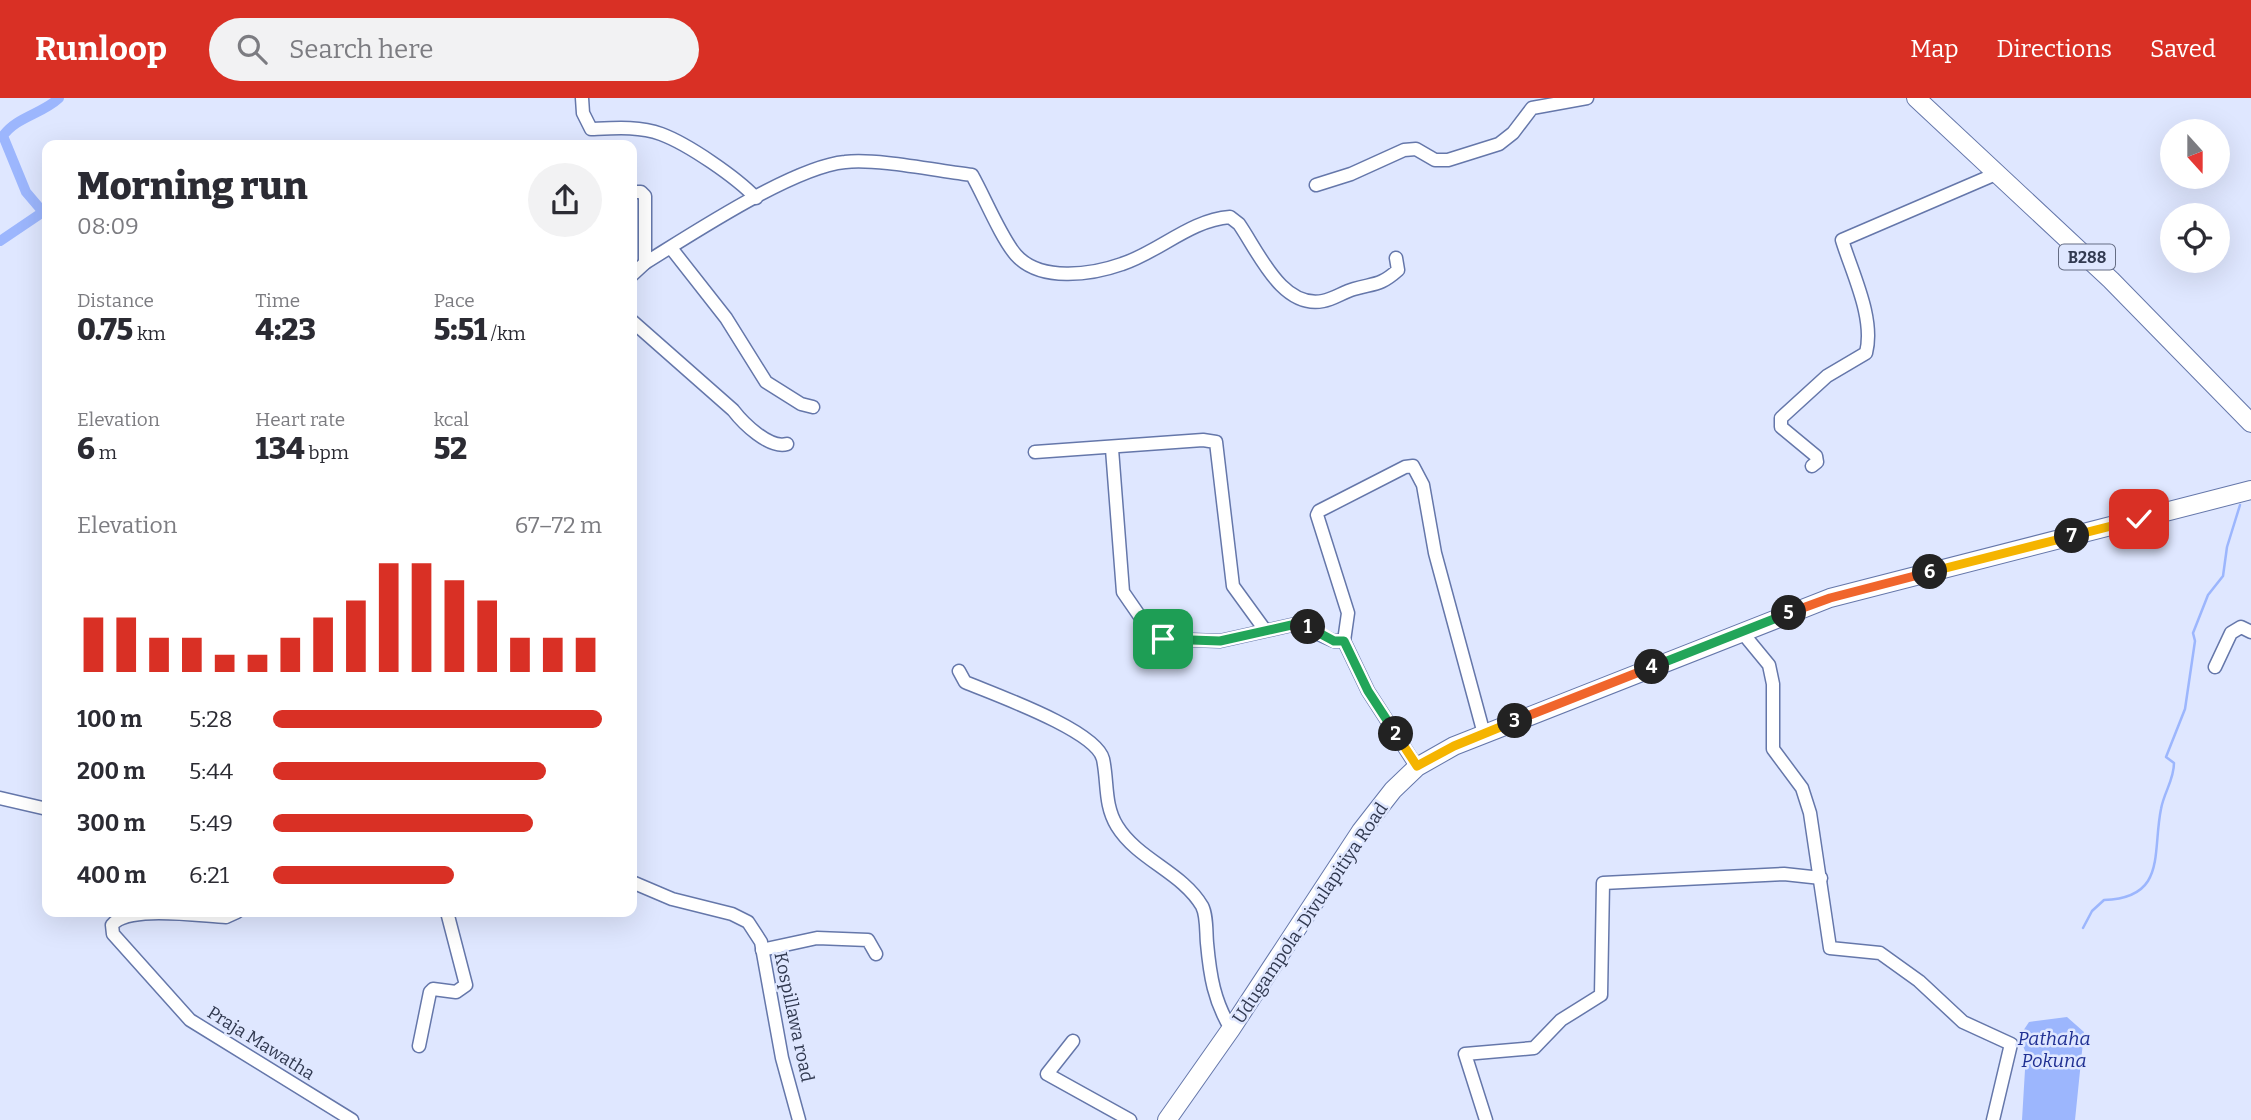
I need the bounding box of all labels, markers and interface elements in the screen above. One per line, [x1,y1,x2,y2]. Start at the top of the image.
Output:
search box [209,18,699,81]
text: Runloop [35,29,167,69]
icon: search [233,30,271,68]
text: Search here [289,34,433,65]
text: Map [1910,35,1959,63]
text: Directions [1997,35,2112,63]
text: Saved [2150,35,2216,63]
north arrow [2160,119,2230,189]
map controls [2160,119,2230,273]
text: Morning run [77,163,308,209]
button: share [528,163,602,237]
button: locate [2160,203,2230,273]
text: 08:09 [77,212,139,240]
road number: B288 [2059,244,2115,270]
text: Distance [77,289,154,312]
text: Time [255,289,300,312]
text: Pace [434,289,475,312]
text: 0.75 [77,312,133,348]
text: 4:23 [255,312,316,348]
text: 5:51 [434,312,487,348]
text: km [133,322,166,345]
text: /km [487,322,526,345]
text: Elevation [77,408,160,431]
text: Heart rate [255,408,345,431]
text: kcal [434,408,469,431]
text: 6 [77,431,95,467]
text: 134 [255,431,305,467]
text: 52 [434,431,467,467]
text: m [95,441,117,464]
text: bpm [305,441,349,464]
pin [2109,489,2169,549]
icon: check [2120,500,2158,538]
text: Elevation [77,511,177,539]
text: 67–72 m [515,511,602,539]
pin: 7 [2054,518,2090,554]
text: 7 [2066,524,2077,547]
pin: 6 [1912,554,1948,589]
text: 6 [1924,560,1935,583]
pin: 5 [1772,596,1806,630]
text: 5 [1783,601,1794,624]
pin [1133,609,1193,669]
pin: 1 [1290,610,1326,644]
text: 1 [1303,615,1312,638]
icon: arrive [1144,620,1182,658]
pin: 4 [1634,650,1670,684]
text: 4 [1646,655,1657,678]
pin: 3 [1498,704,1532,738]
text: 100 m [77,705,142,733]
text: 5:28 [189,705,232,733]
text: 3 [1509,709,1520,732]
pin: 2 [1378,716,1414,752]
text: 2 [1390,722,1401,745]
text: 200 m [77,757,145,785]
text: 5:44 [189,757,233,785]
street label: Udugampola-Divulapitiya Road [1228,798,1393,1028]
text: 300 m [77,809,146,837]
text: 5:49 [189,809,233,837]
text: 400 m [77,861,146,889]
text: 6:21 [189,861,229,889]
street label: Kospillawa road [769,950,819,1084]
street label: Praja Mawatha [203,1001,319,1085]
water label: Pathaha Pokuna [2017,1027,2091,1072]

